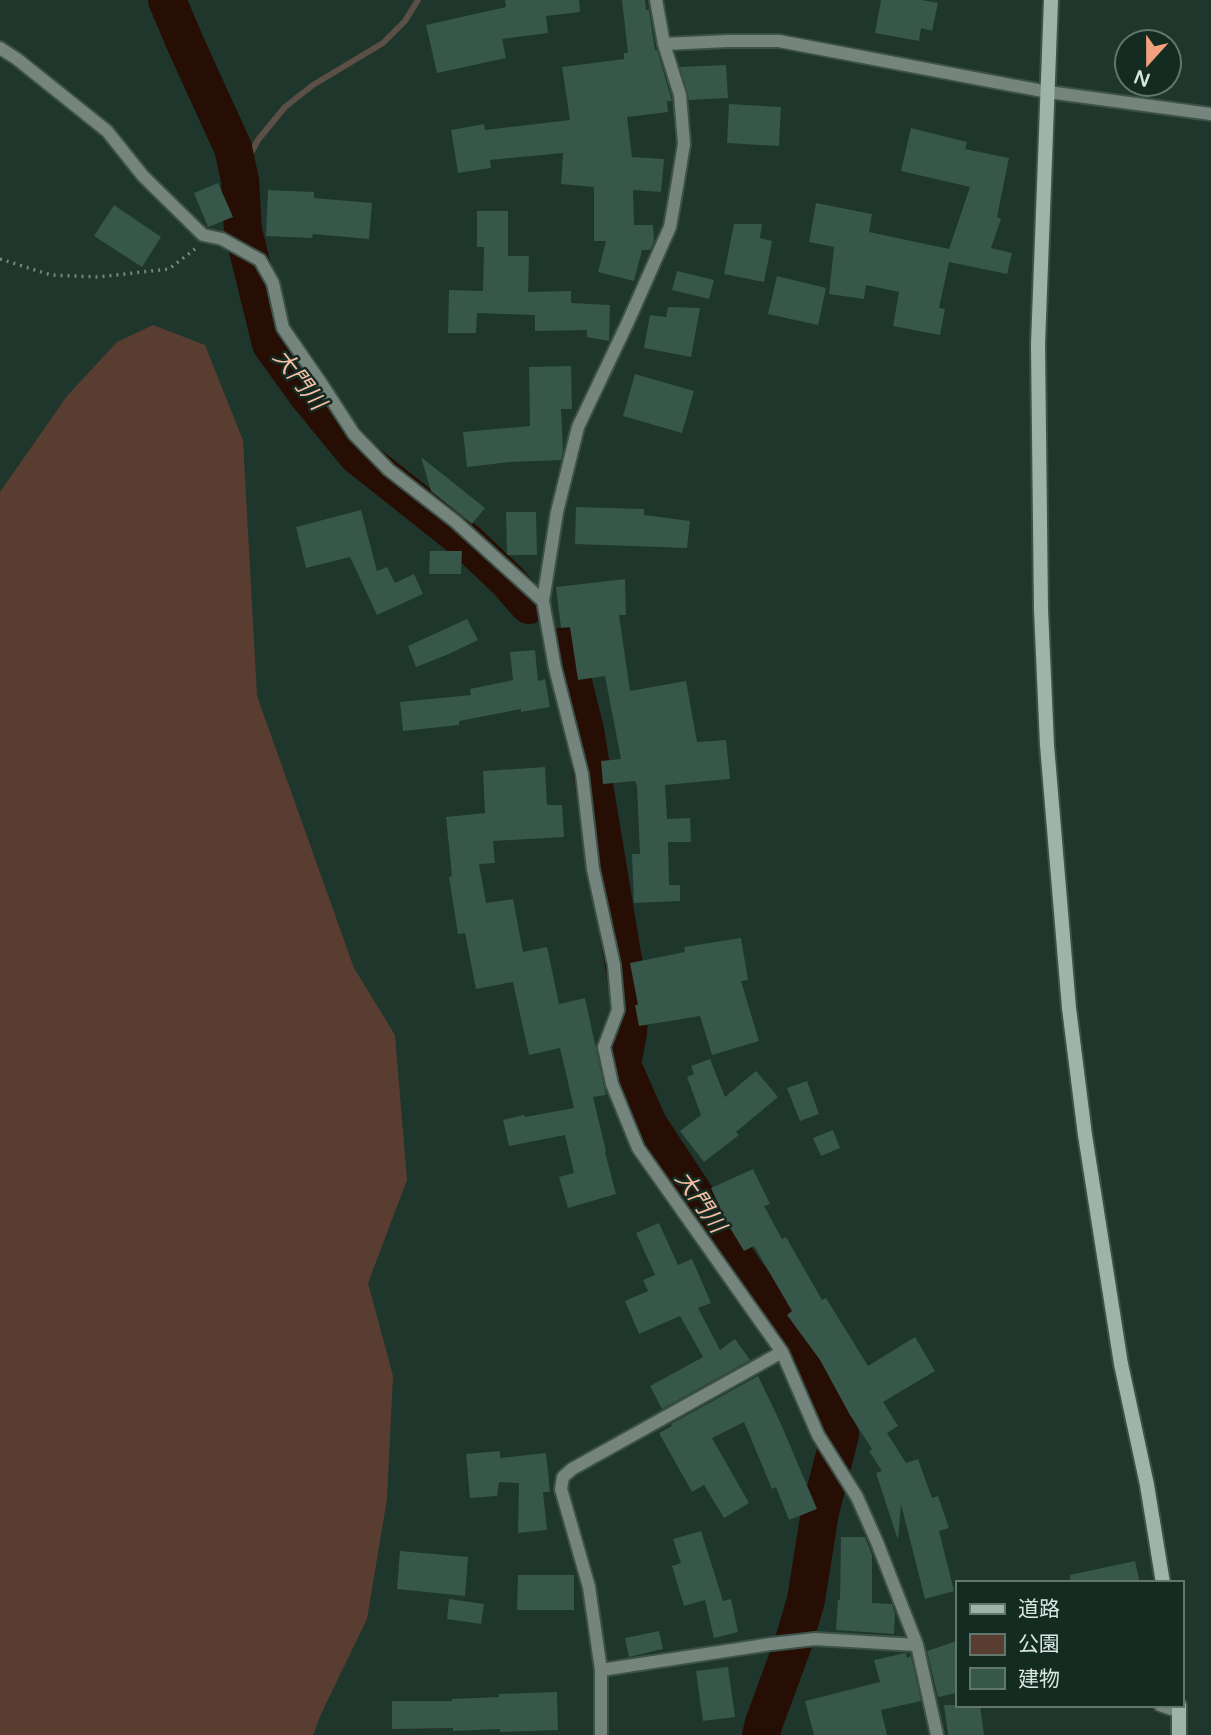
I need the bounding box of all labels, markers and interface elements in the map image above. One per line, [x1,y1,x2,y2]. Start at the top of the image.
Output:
north arrow [1113,28,1183,98]
text: N [1131,65,1153,91]
water label: 大門川 [267,344,333,418]
water label: 大門川 [669,1166,733,1241]
legend [956,1581,1183,1707]
text: 道路 [1018,1597,1060,1622]
text: 公園 [1018,1632,1060,1657]
text: 建物 [1018,1667,1060,1692]

